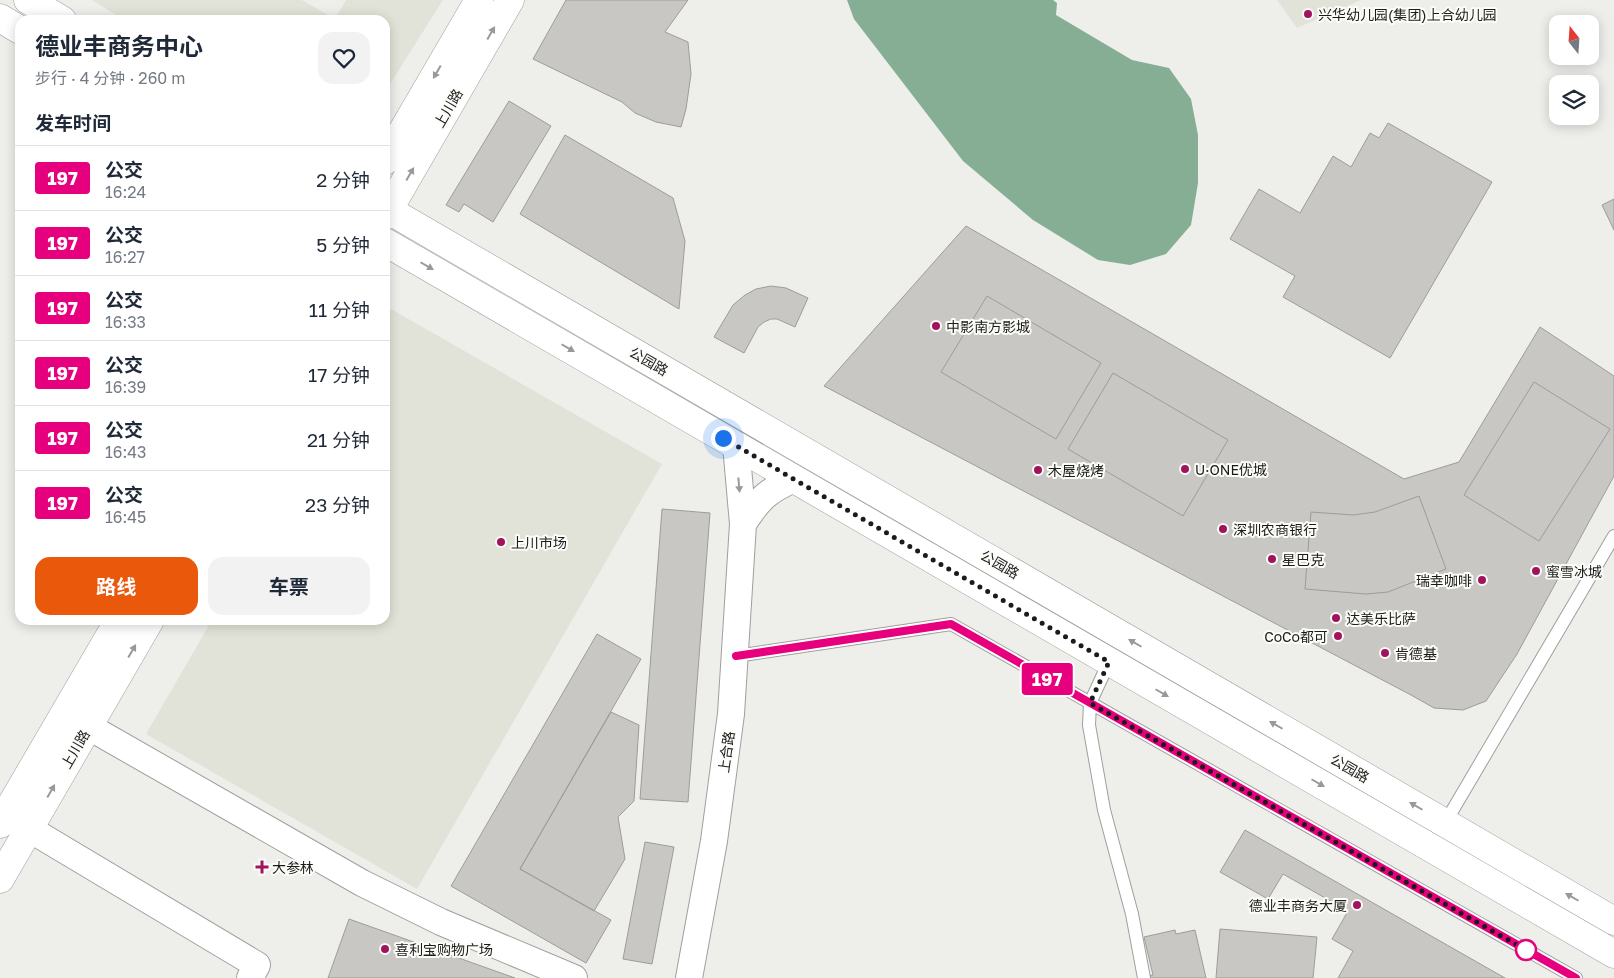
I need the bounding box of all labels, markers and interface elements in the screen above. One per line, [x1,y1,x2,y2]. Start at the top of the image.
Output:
place label: 兴华幼儿园(集团)上合幼儿园 [1318,6,1497,23]
marker: 兴华幼儿园(集团)上合幼儿园 [1302,8,1314,20]
north arrow [1549,15,1599,65]
map controls [1549,15,1599,125]
one-way arrow [487,26,495,40]
text: 德业丰商务中心 [35,31,203,60]
button: heart [318,32,370,84]
one-way arrow [433,65,441,80]
text: 步行 · 4 分钟 · 260 m [35,68,185,88]
button: layers [1549,75,1599,125]
street label: 上川路 [430,86,466,130]
text: 发车时间 [35,111,111,134]
text: 公交 [105,158,143,181]
text: 197 [47,167,78,189]
one-way arrow [405,167,414,180]
text: 2 分钟 [316,168,370,191]
text: 16:24 [105,182,146,202]
text: 公交 [105,223,143,246]
text: 197 [47,232,78,254]
text: 5 分钟 [316,233,370,256]
text: 16:27 [105,247,145,267]
one-way arrow [420,262,435,270]
text: 公交 [105,288,143,311]
text: 197 [47,297,78,319]
text: 11 分钟 [309,298,370,321]
text: 16:33 [105,312,146,332]
place label: 中影南方影城 [946,318,1030,335]
marker: 中影南方影城 [930,320,942,332]
one-way arrow [561,343,574,352]
street label: 公园路 [627,343,671,379]
text: 公交 [105,353,143,376]
text: 197 [47,362,78,384]
text: 17 分钟 [308,363,370,386]
text: 16:39 [105,377,146,397]
text: 公交 [105,418,143,441]
your location [711,426,736,451]
text: 197 [47,427,78,449]
text: 21 分钟 [307,428,370,451]
text: 16:43 [105,442,146,462]
place label: U·ONE优城 [1195,461,1267,478]
place label: 木屋烧烤 [1048,462,1104,479]
marker: U·ONE优城 [1179,463,1191,475]
marker: 木屋烧烤 [1032,464,1044,476]
one-way arrow [736,477,744,493]
text: 公交 [105,483,143,506]
text: 197 [47,492,78,514]
text: 23 分钟 [305,493,370,516]
text: 16:45 [105,507,146,527]
place label: 深圳农商银行 [1233,521,1317,538]
marker: 深圳农商银行 [1217,523,1229,535]
place label: 上川市场 [511,534,567,551]
marker: 上川市场 [495,536,507,548]
street label: 公园路 [978,546,1022,582]
place label: 星巴克 [1282,551,1324,568]
marker: 星巴克 [1266,553,1278,565]
button: 路线 [35,557,198,615]
button: 车票 [208,557,370,615]
place label: 蜜雪冰城 [1546,563,1602,580]
marker: 蜜雪冰城 [1530,565,1542,577]
place label: 瑞幸咖啡 [1416,572,1472,589]
marker: 瑞幸咖啡 [1476,574,1488,586]
place label: 达美乐比萨 [1346,610,1416,627]
marker: 达美乐比萨 [1330,612,1342,624]
place label: CoCo都可 [1264,628,1328,645]
marker: CoCo都可 [1332,630,1344,642]
one-way arrow [1128,639,1143,647]
one-way arrow [128,644,137,657]
place label: 肯德基 [1395,645,1437,662]
marker: 肯德基 [1379,647,1391,659]
line badge: 197 [1018,663,1076,695]
text: 197 [1032,668,1062,690]
one-way arrow [1156,688,1169,697]
one-way arrow [1269,720,1282,729]
street label: 上川路 [57,727,93,771]
street label: 上合路 [715,730,737,774]
street label: 公园路 [1328,750,1372,786]
one-way arrow [1312,778,1325,787]
one-way arrow [46,785,55,798]
one-way arrow [1410,802,1423,811]
place label: 大参林 [272,859,314,876]
marker: 大参林 [256,861,268,873]
one-way arrow [1565,892,1578,901]
place label: 德业丰商务大厦 [1249,897,1347,914]
marker: 德业丰商务大厦 [1351,899,1363,911]
unlabelled marker [1515,939,1537,961]
place label: 喜利宝购物广场 [395,941,493,958]
marker: 喜利宝购物广场 [379,943,391,955]

